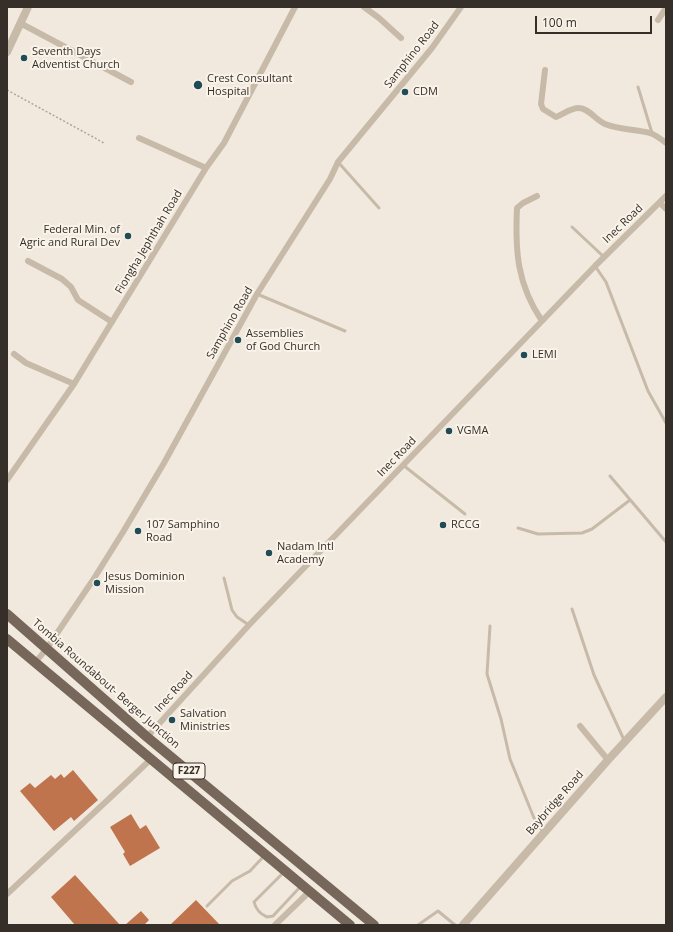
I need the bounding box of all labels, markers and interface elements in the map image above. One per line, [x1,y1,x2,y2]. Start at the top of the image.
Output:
scale bar [537,8,654,34]
text: 100 m [542,14,577,31]
street label: Samphino Road [382,19,442,91]
place label: Seventh Days Adventist Church [32,45,120,71]
marker: Seventh Days Adventist Church [19,53,29,63]
place label: Crest Consultant Hospital [207,72,292,98]
marker: Crest Consultant Hospital [192,79,204,91]
place label: CDM [413,85,438,99]
marker: CDM [400,87,410,97]
street label: Fiongha Jephthah Road [113,188,185,296]
street label: Inec Road [600,202,646,246]
place label: Federal Min. of Agric and Rural Dev [20,223,120,249]
marker: Federal Min. of Agric and Rural Dev [123,231,133,241]
street label: Samphino Road [204,285,256,361]
place label: Assemblies of God Church [246,327,320,353]
marker: Assemblies of God Church [233,335,243,345]
place label: LEMI [532,348,557,362]
marker: LEMI [519,350,529,360]
place label: VGMA [457,424,488,438]
marker: VGMA [444,426,454,436]
street label: Inec Road [375,434,419,480]
place label: 107 Samphino Road [146,518,220,544]
place label: RCCG [451,518,480,532]
marker: RCCG [438,520,448,530]
marker: 107 Samphino Road [133,526,143,536]
place label: Nadam Intl Academy [277,540,334,566]
marker: Nadam Intl Academy [264,548,274,558]
place label: Jesus Dominion Mission [105,570,185,596]
marker: Jesus Dominion Mission [92,578,102,588]
street label: Tombia Roundabout- Berger Junction [30,617,182,751]
street label: Inec Road [152,669,196,715]
place label: Salvation Ministries [180,707,230,733]
marker: Salvation Ministries [167,715,177,725]
road number: F227 [173,763,205,779]
street label: Baybridge Road [524,768,586,838]

